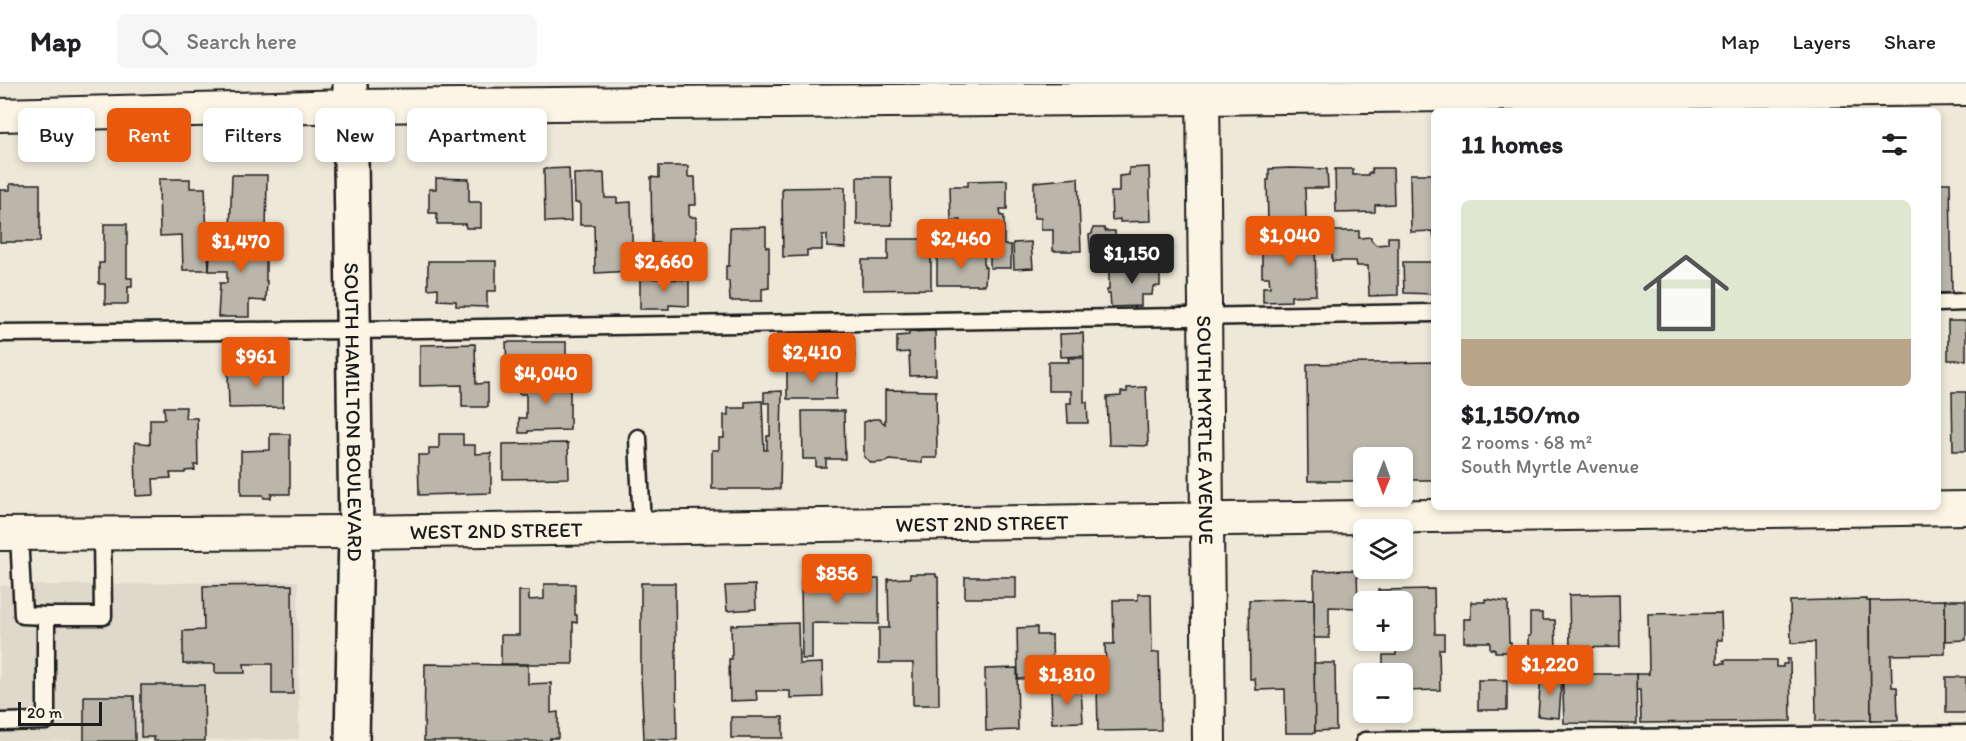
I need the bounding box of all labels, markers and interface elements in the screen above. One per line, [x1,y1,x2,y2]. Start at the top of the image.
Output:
search box [117,14,537,68]
text: Map [30,24,81,58]
icon: search [138,25,171,58]
text: Search here [186,28,297,55]
text: Map [1721,29,1760,54]
text: Layers [1793,29,1851,54]
text: Share [1884,29,1936,54]
chip: Buy [18,108,95,162]
chip: Rent [107,108,191,162]
chip: Filters [203,108,303,162]
chip: New [315,108,395,162]
chip: Apartment [407,108,547,162]
text: 11 homes [1461,128,1563,160]
icon: filters [1878,128,1911,161]
pin: $1,040 [1241,216,1339,267]
pin: $2,460 [912,219,1010,270]
pin: $1,470 [192,222,290,273]
text: $1,040 [1260,223,1320,247]
text: $2,460 [931,226,991,250]
text: $1,470 [212,229,270,253]
pin: $1,150 [1083,234,1181,285]
icon: home [1632,239,1740,347]
text: $1,150 [1104,241,1160,265]
pin: $2,660 [615,242,713,293]
text: $2,660 [635,249,693,273]
street label: SOUTH HAMILTON BOULEVARD [340,262,369,562]
street label: SOUTH MYRTLE AVENUE [1193,315,1220,545]
pin: $2,410 [763,333,861,384]
pin: $961 [220,337,292,388]
text: $2,410 [782,340,842,364]
text: $961 [236,344,276,368]
pin: $4,040 [497,354,595,405]
text: $4,040 [514,361,578,385]
text: $1,150/mo [1461,398,1580,430]
text: 2 rooms · 68 m² [1461,430,1592,454]
north arrow [1353,447,1413,507]
map controls [1353,447,1413,723]
text: South Myrtle Avenue [1461,454,1639,478]
street label: WEST 2ND STREET [895,509,1069,536]
street label: WEST 2ND STREET [409,516,583,544]
button: layers [1353,519,1413,579]
pin: $856 [801,554,873,605]
text: $856 [816,561,858,585]
button: + [1353,591,1413,651]
pin: $1,220 [1501,645,1599,696]
text: $1,220 [1521,652,1579,676]
pin: $1,810 [1018,655,1116,706]
text: $1,810 [1039,662,1095,686]
button: − [1353,663,1413,723]
scale bar [18,699,102,726]
text: 20 m [27,703,62,722]

